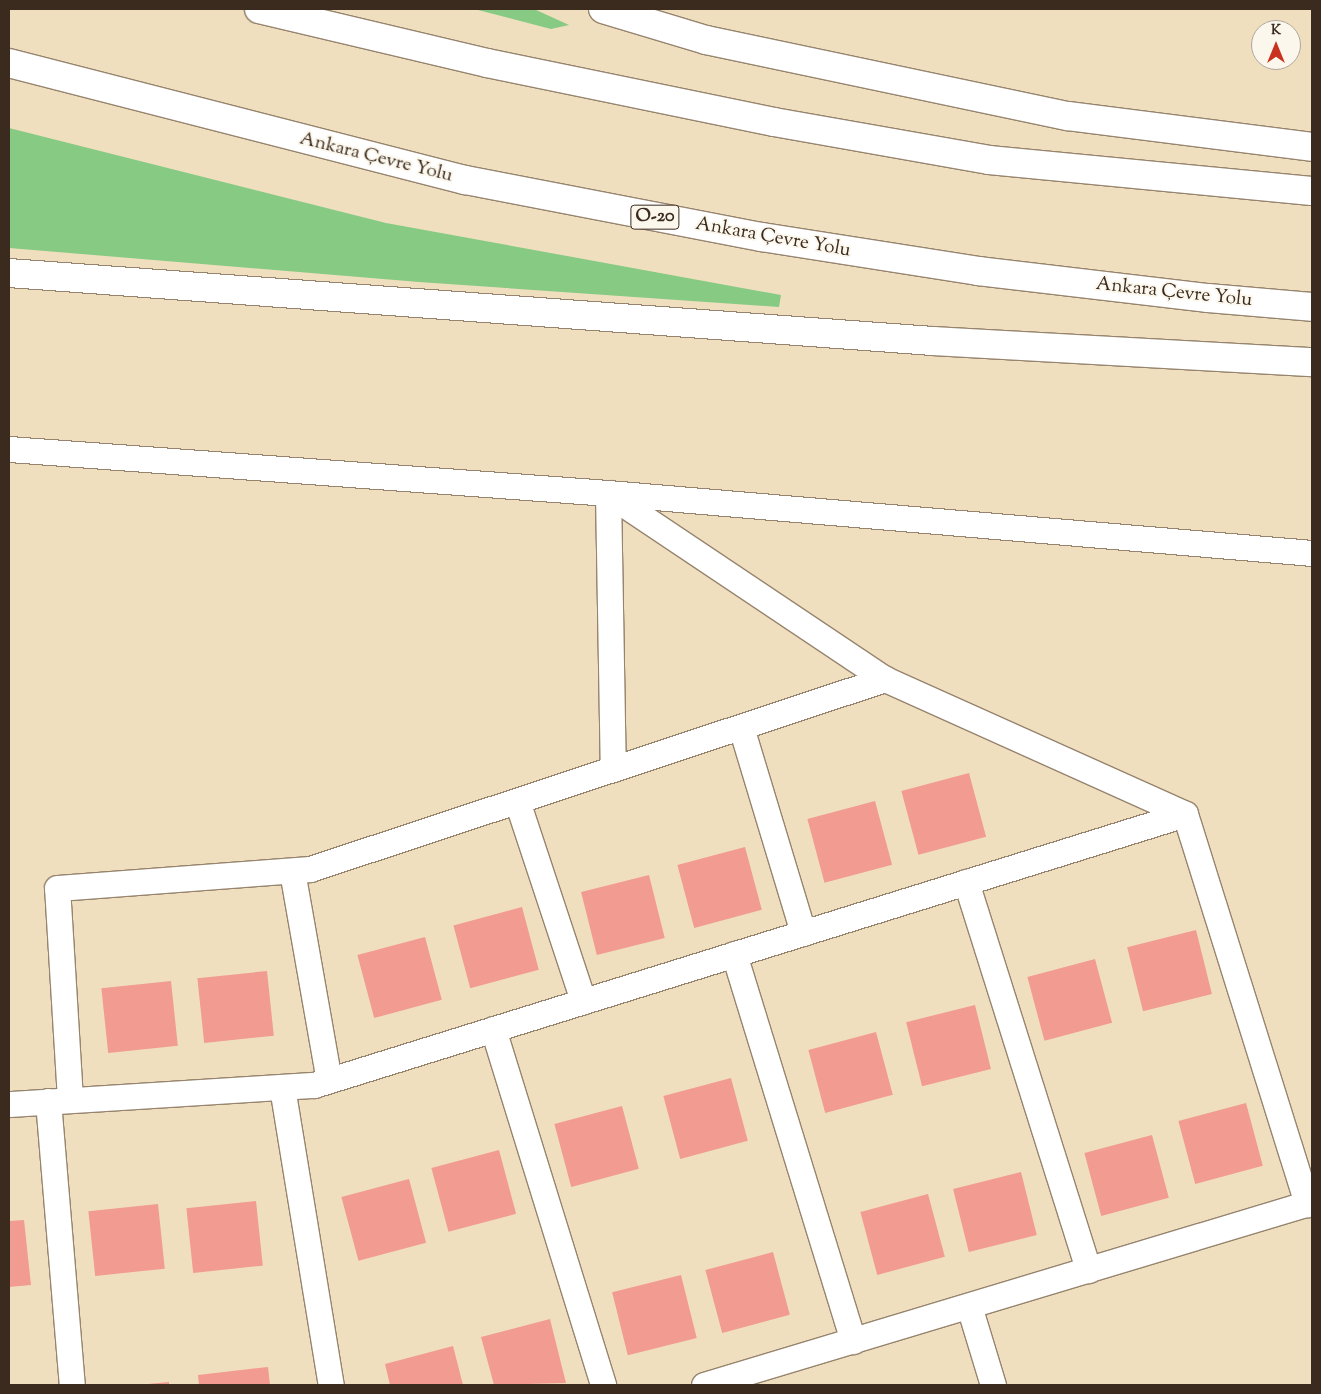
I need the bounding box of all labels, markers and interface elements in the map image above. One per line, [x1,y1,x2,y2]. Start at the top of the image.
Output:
north arrow [1251,20,1301,70]
text: K [1271,21,1281,41]
street label: Ankara Çevre Yolu [297,128,455,188]
road number: O-20 [630,202,680,232]
street label: Ankara Çevre Yolu [694,213,852,263]
street label: Ankara Çevre Yolu [1095,273,1253,313]

